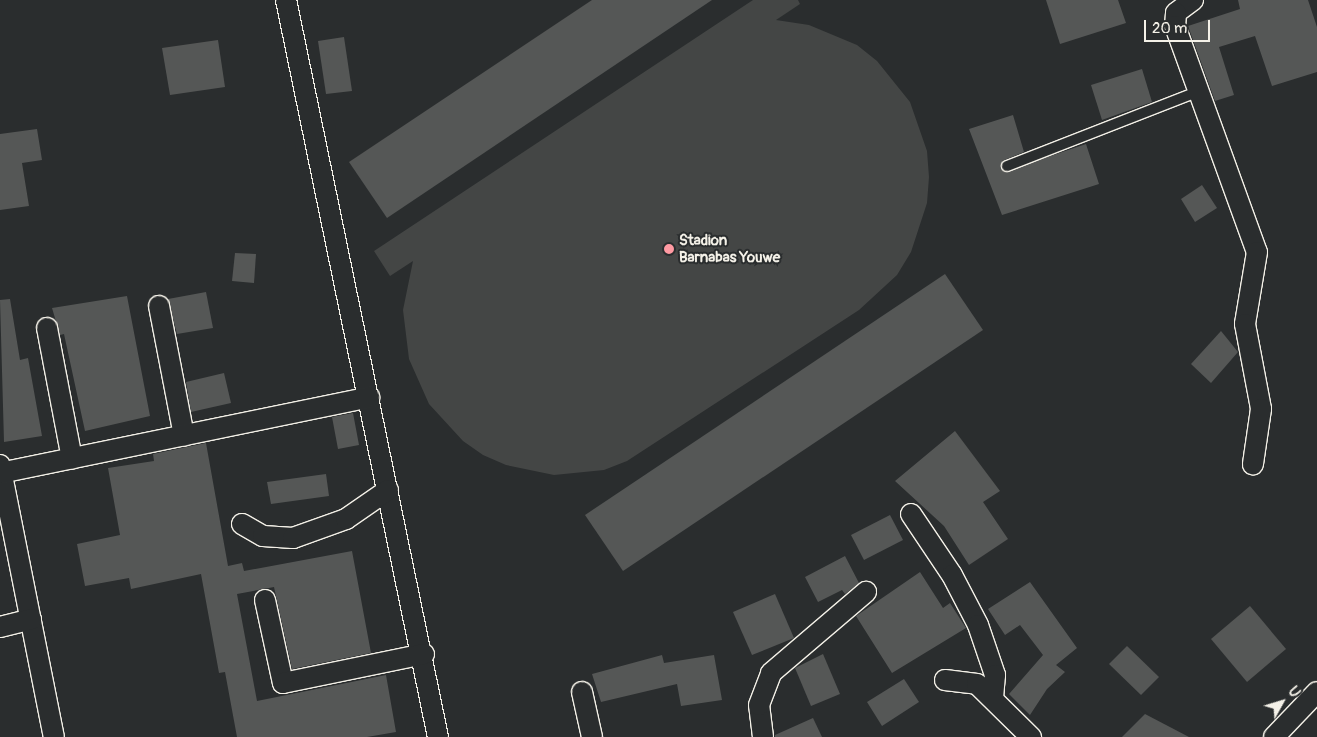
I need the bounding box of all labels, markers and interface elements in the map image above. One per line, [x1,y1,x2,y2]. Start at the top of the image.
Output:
scale bar [1147,10,1213,42]
text: 20 m [1152,19,1187,38]
place label: Stadion Barnabas Youwe [679,231,780,266]
marker: Stadion Barnabas Youwe [663,243,675,255]
north arrow [1257,677,1307,727]
text: U [1285,683,1304,701]

